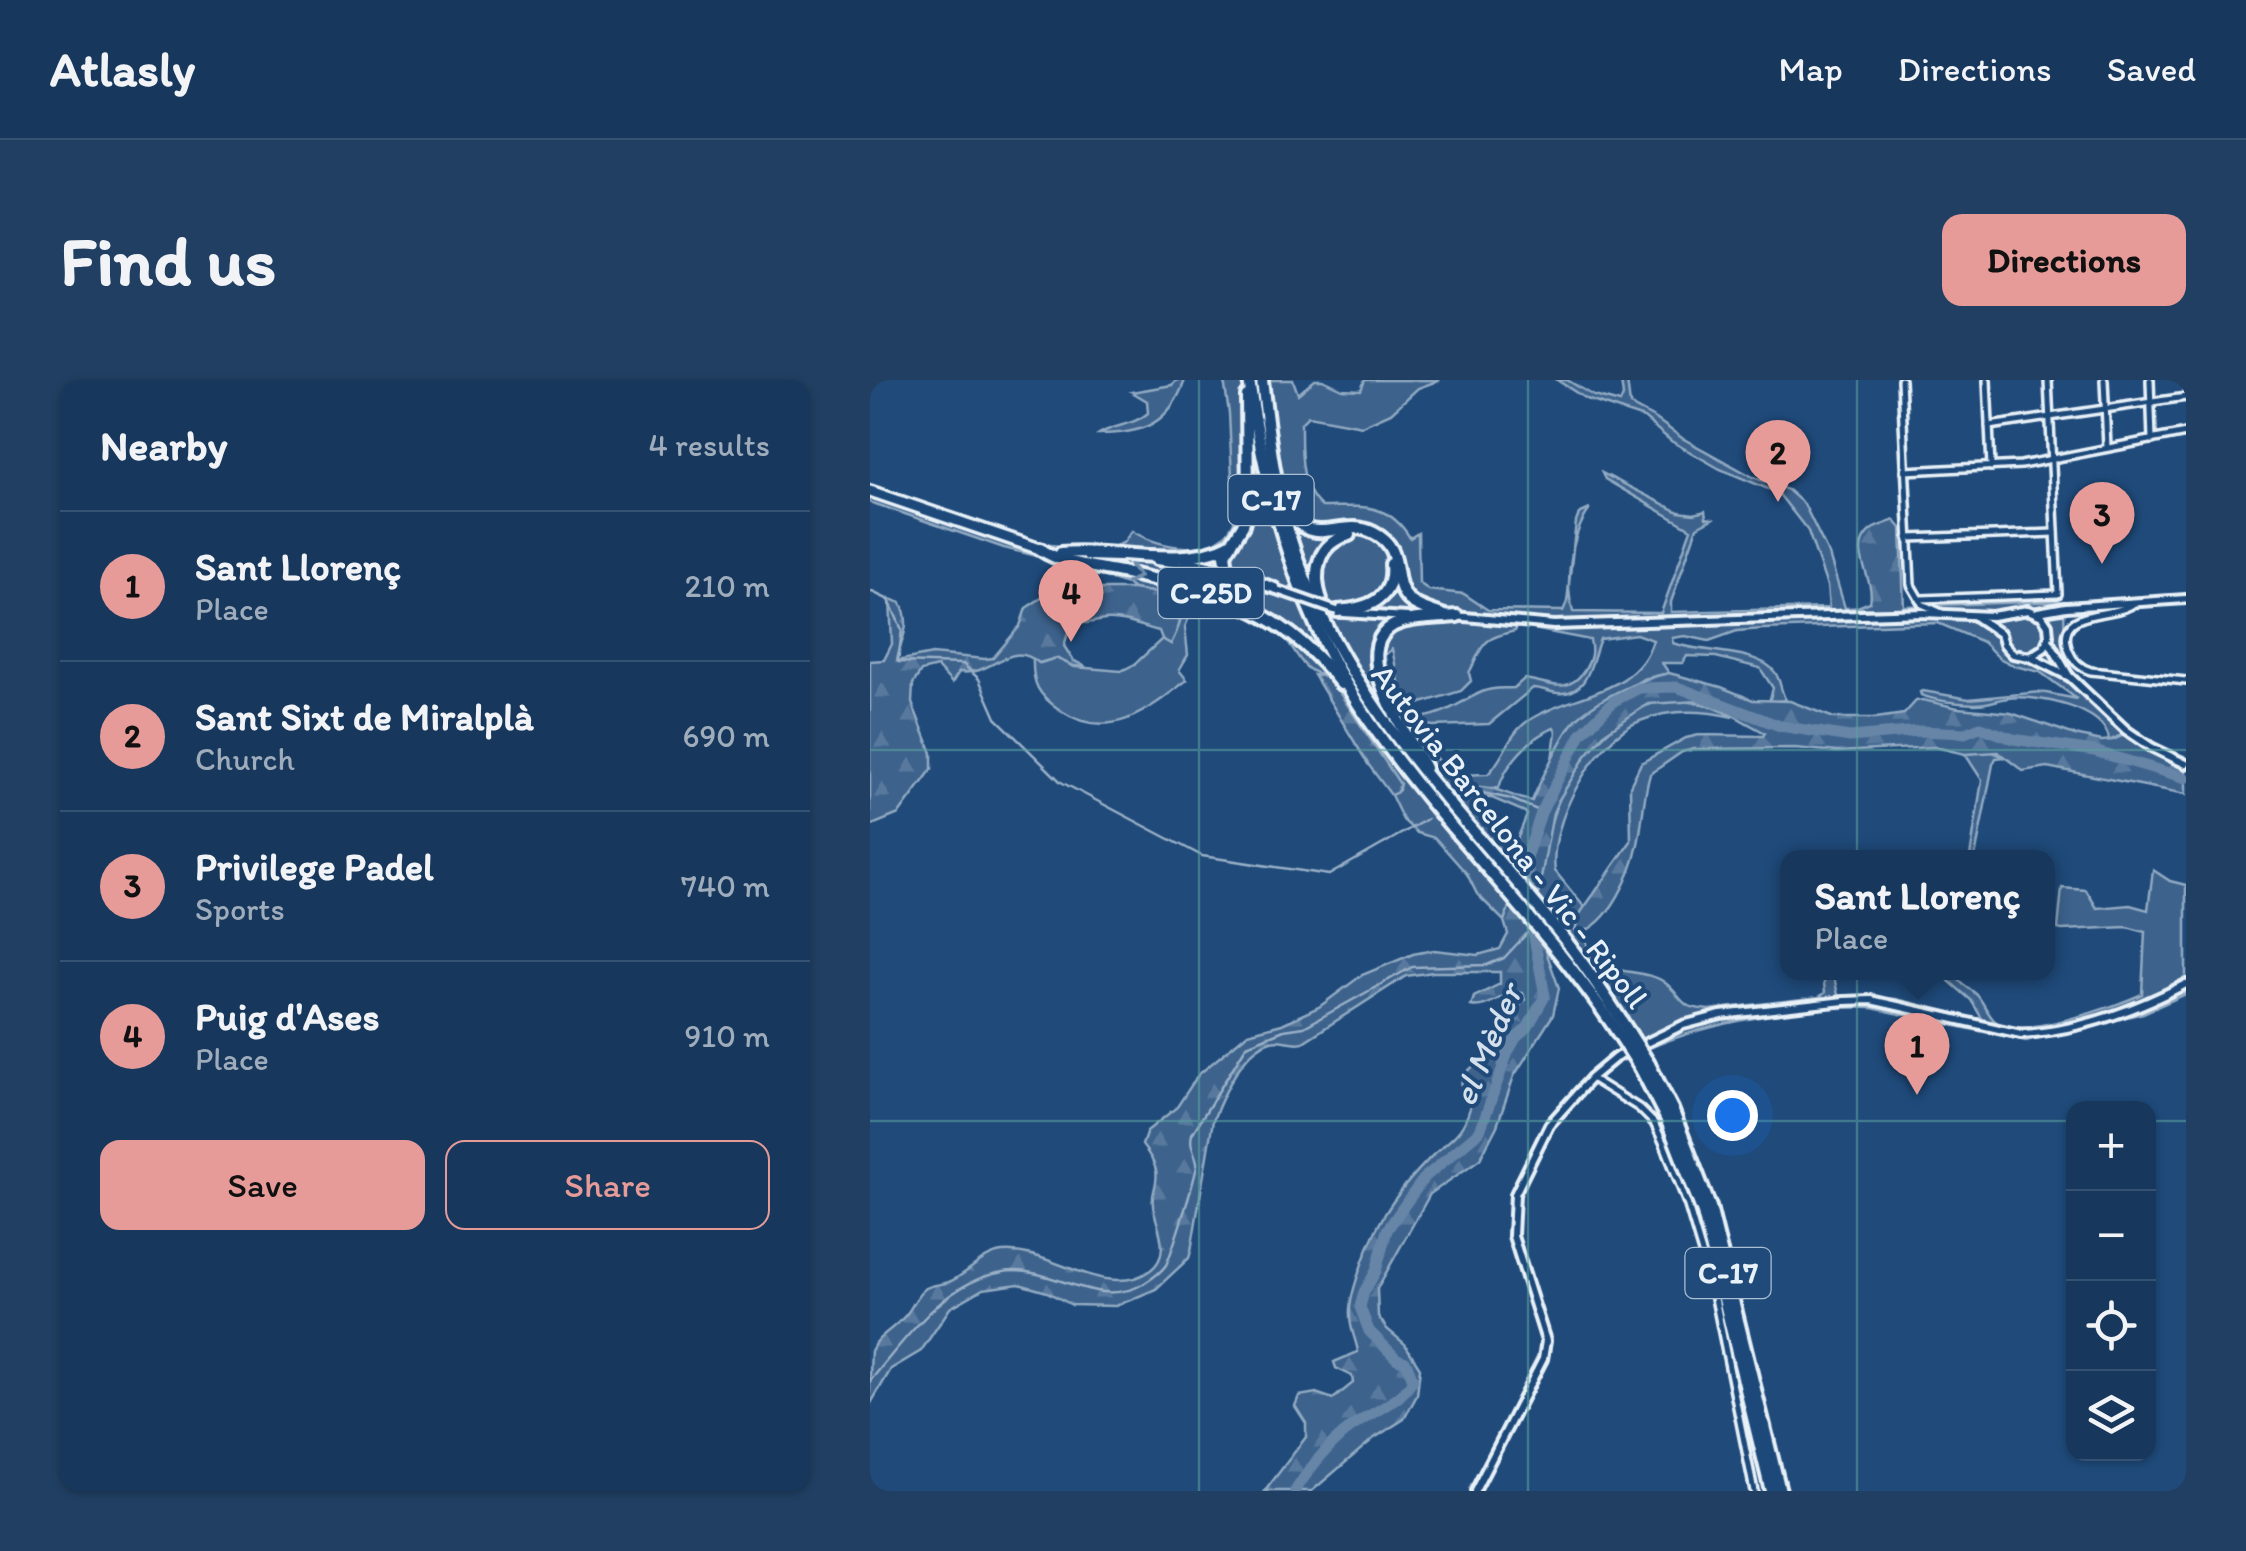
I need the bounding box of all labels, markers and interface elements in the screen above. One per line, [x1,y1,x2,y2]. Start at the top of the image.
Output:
text: Atlasly [50,40,195,98]
text: Map [1779,48,1843,90]
text: Directions [1898,48,2052,90]
text: Saved [2107,48,2196,90]
button: Directions [1942,214,2186,306]
text: Find us [60,218,276,303]
pin: 2 [1746,419,1810,502]
text: Nearby [100,420,227,471]
text: 4 results [649,426,770,464]
road number: C-17 [1228,475,1314,525]
pin: 3 [2070,481,2134,564]
text: Sant Llorenç [195,544,401,590]
pin: 4 [1038,560,1104,642]
one-way arrow [1125,563,1142,584]
text: 1 [125,567,140,605]
text: 210 m [684,567,770,605]
road number: C-25D [1158,568,1264,618]
text: Place [195,590,269,628]
street label: Autovia Barcelona - Vic - Ripoll [1364,656,1656,1016]
text: Sant Sixt de Miralplà [195,694,534,740]
text: 2 [124,717,141,755]
text: 690 m [683,717,770,755]
text: Church [195,740,295,778]
text: Privilege Padel [195,844,434,890]
popup [1780,850,2055,980]
text: 3 [124,867,141,905]
text: 740 m [681,867,770,905]
text: Sant Llorenç [1814,873,2021,919]
text: Sports [195,890,285,928]
text: Place [1814,919,1888,957]
water label: el Mèder [1443,974,1533,1112]
text: Puig d'Ases [195,994,379,1040]
pin: 1 [1884,1012,1950,1095]
text: 4 [123,1017,142,1055]
text: 910 m [685,1017,770,1055]
text: Place [195,1040,269,1078]
your location [1707,1090,1758,1141]
map controls [2066,1101,2156,1461]
button: + [2066,1101,2156,1191]
button: Save [100,1140,425,1230]
button: Share [445,1140,770,1230]
button: − [2066,1191,2156,1281]
road number: C-17 [1686,1248,1770,1298]
button: locate [2066,1281,2156,1371]
button: layers [2066,1371,2156,1461]

